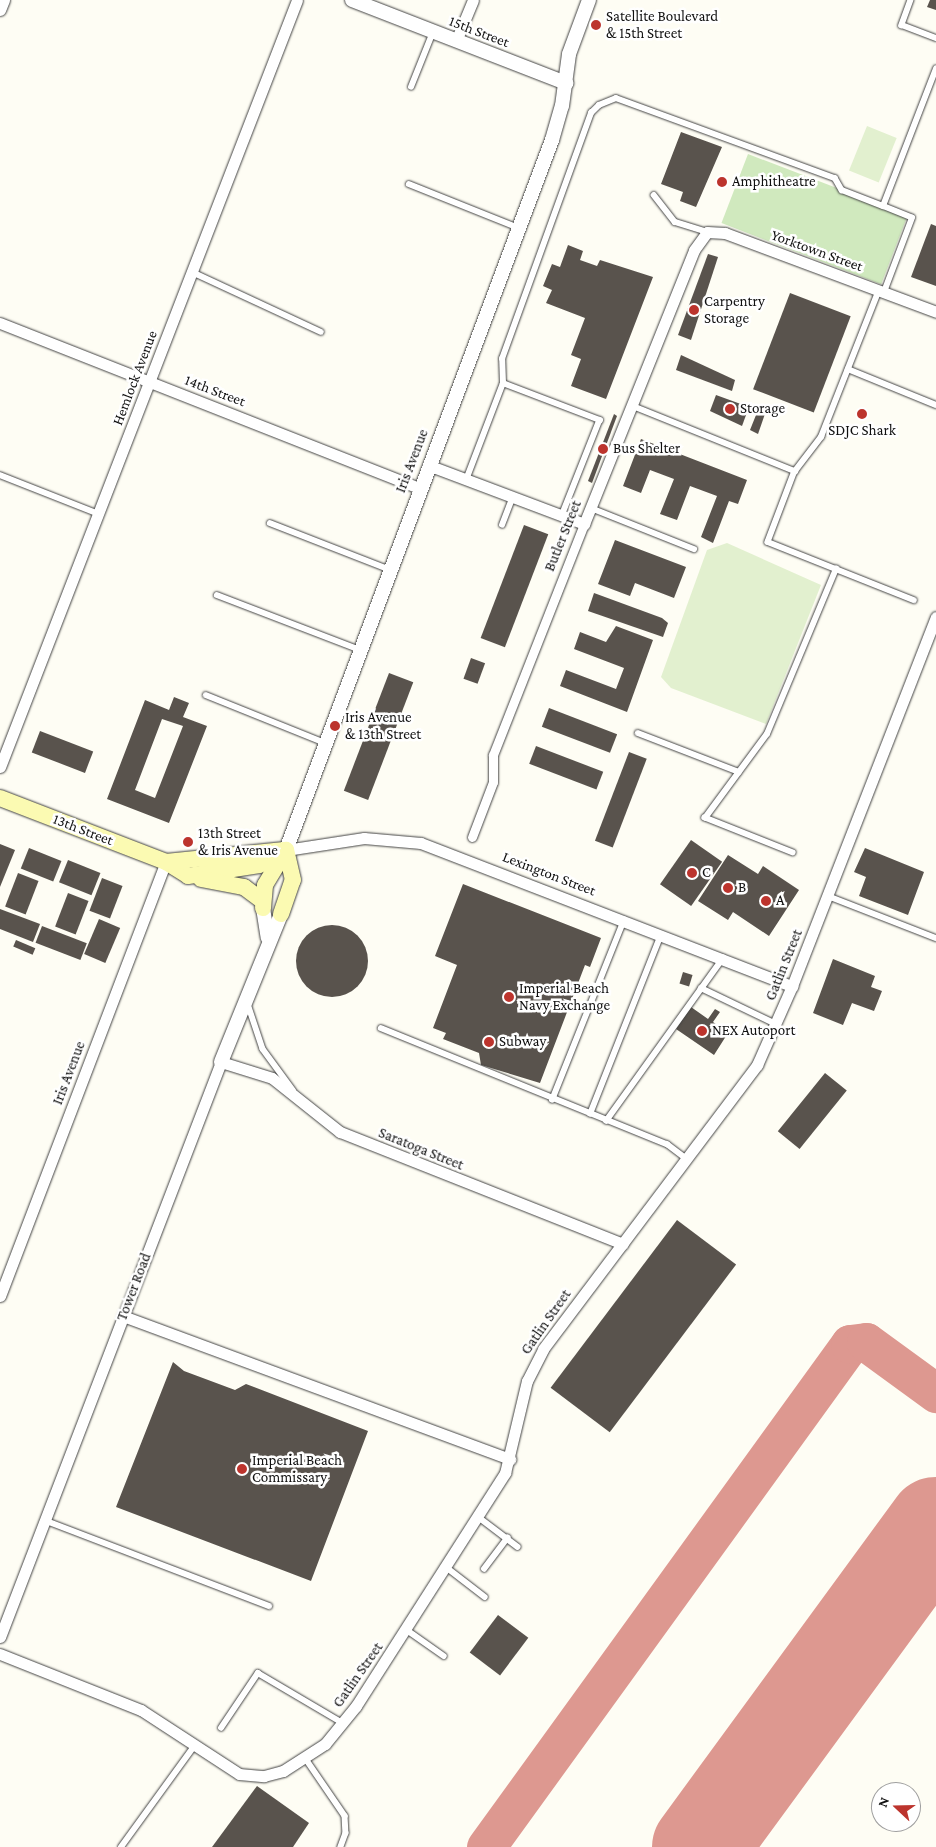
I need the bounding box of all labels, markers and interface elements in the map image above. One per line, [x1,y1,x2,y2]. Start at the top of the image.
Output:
place label: Satellite Boulevard & 15th Street [606,7,718,42]
street label: 15th Street [446,12,512,52]
marker: Satellite Boulevard & 15th Street [590,19,602,31]
place label: Amphitheatre [732,173,816,191]
marker: Amphitheatre [716,176,728,188]
street label: Yorktown Street [769,226,865,276]
place label: Carpentry Storage [704,292,765,327]
marker: Carpentry Storage [688,304,700,316]
street label: Hemlock Avenue [109,328,161,428]
street label: 14th Street [182,371,248,411]
place label: Storage [740,400,785,418]
marker: Storage [724,403,736,415]
marker: SDJC Shark [856,408,868,420]
place label: SDJC Shark [828,422,896,440]
street label: Iris Avenue [392,427,432,495]
place label: Bus Shelter [613,440,680,458]
marker: Bus Shelter [597,443,609,455]
street label: Butler Street [541,498,585,574]
place label: Iris Avenue & 13th Street [345,708,421,743]
marker: Iris Avenue & 13th Street [329,720,341,732]
street label: 13th Street [50,810,116,850]
place label: 13th Street & Iris Avenue [198,824,278,859]
marker: 13th Street & Iris Avenue [182,836,194,848]
street label: Lexington Street [500,848,598,900]
place label: C [702,864,711,882]
marker: C [686,867,698,879]
place label: B [738,879,746,897]
marker: B [722,882,734,894]
place label: A [776,892,785,910]
marker: A [760,895,772,907]
street label: Gatlin Street [762,927,806,1003]
place label: Imperial Beach Navy Exchange [519,979,610,1014]
marker: Imperial Beach Navy Exchange [503,991,515,1003]
place label: NEX Autoport [712,1022,795,1040]
marker: NEX Autoport [696,1025,708,1037]
place label: Subway [499,1033,546,1051]
marker: Subway [483,1036,495,1048]
street label: Iris Avenue [49,1039,89,1107]
street label: Saratoga Street [376,1124,466,1174]
street label: Tower Road [113,1251,155,1323]
street label: Gatlin Street [517,1286,575,1358]
place label: Imperial Beach Commissary [252,1451,342,1486]
marker: Imperial Beach Commissary [236,1463,248,1475]
street label: Gatlin Street [329,1639,387,1711]
north arrow [871,1782,921,1832]
text: N [874,1795,892,1809]

